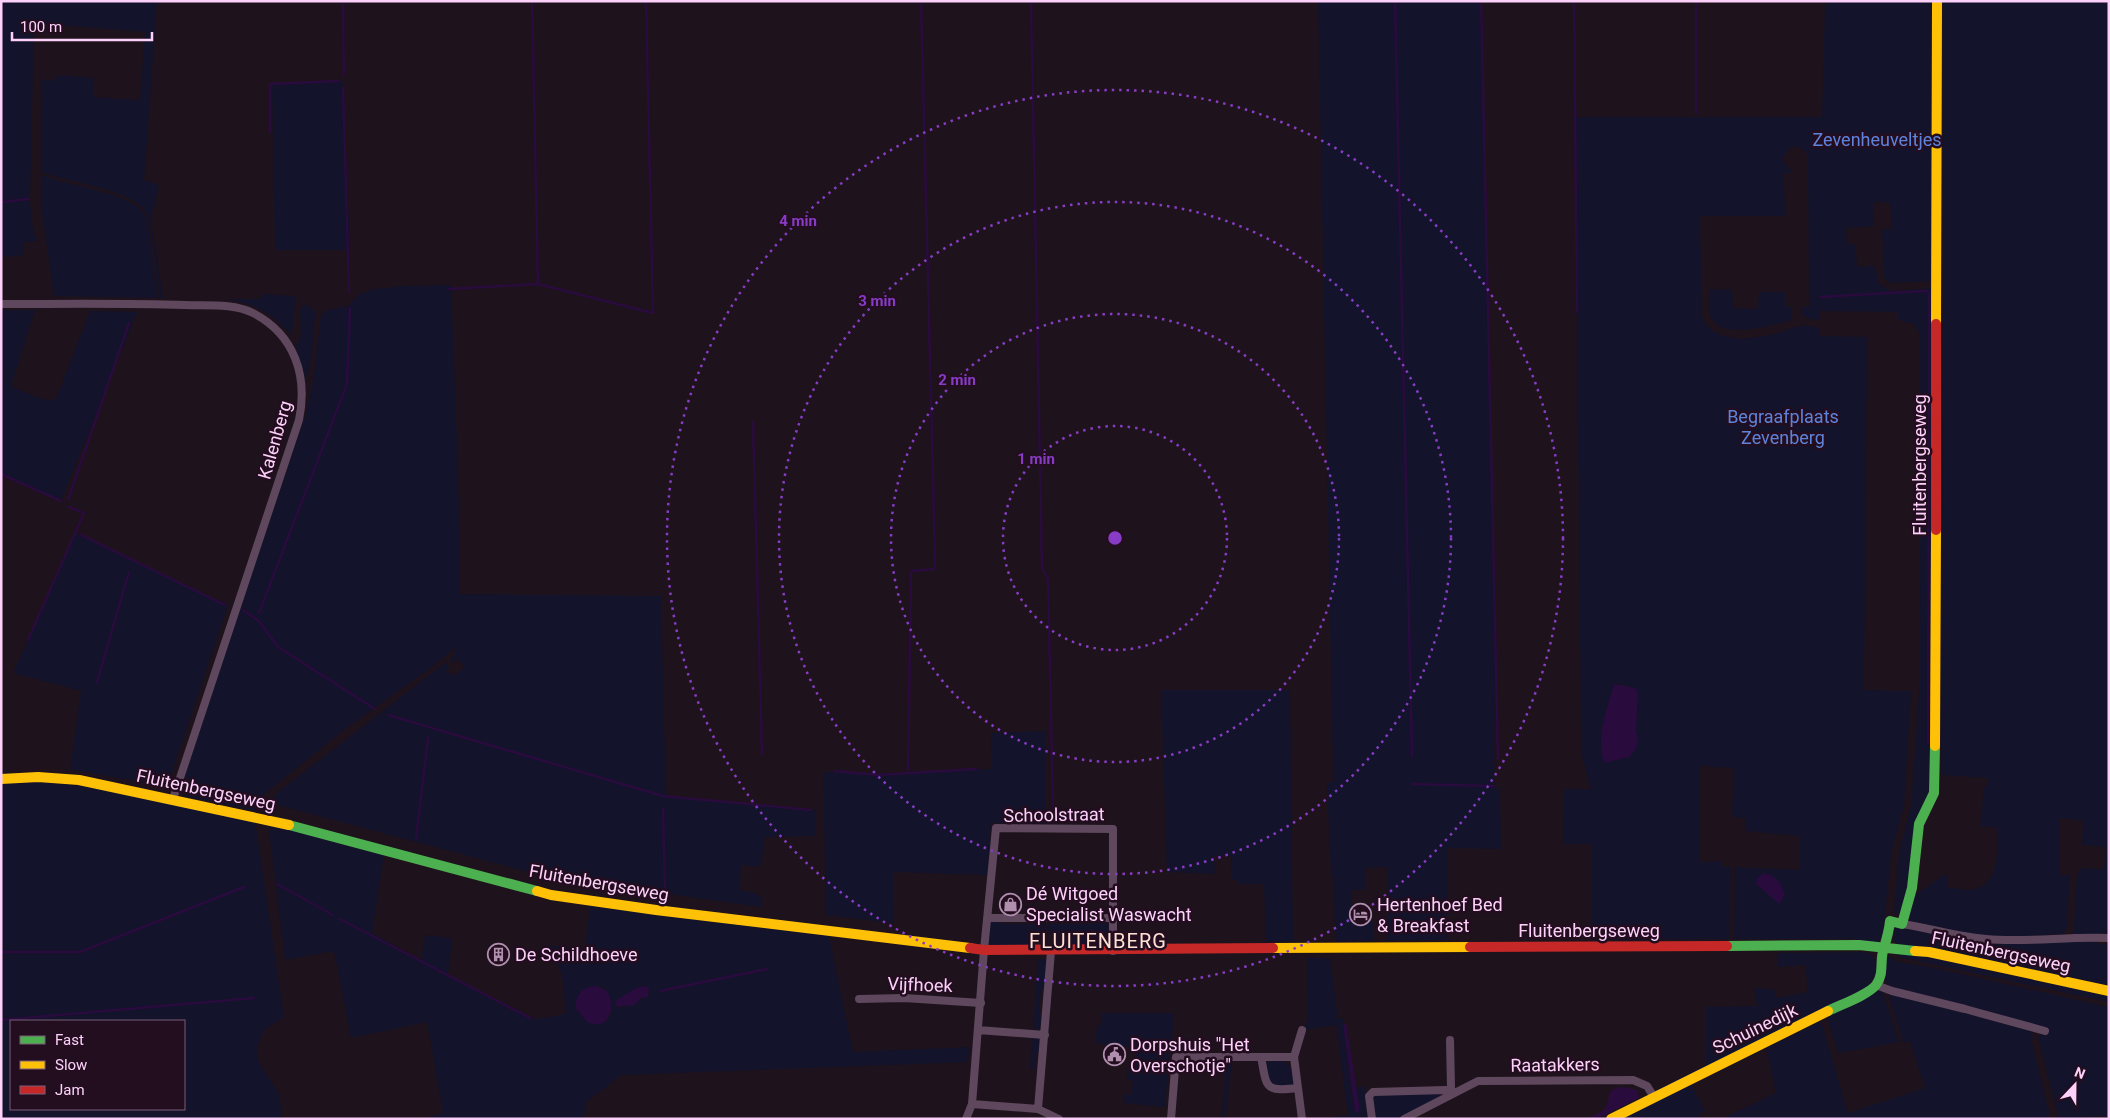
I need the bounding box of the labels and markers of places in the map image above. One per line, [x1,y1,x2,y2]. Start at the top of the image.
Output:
centre of rings [1106,529,1124,547]
place label: Dé Witgoed Specialist Waswacht [1026,883,1192,925]
shop icon: Dé Witgoed Specialist Waswacht [998,892,1022,916]
place label: Hertenhoef Bed & Breakfast [1377,894,1503,936]
hotel icon: Hertenhoef Bed & Breakfast [1349,903,1373,927]
building icon: De Schildhoeve [487,943,511,967]
place label: De Schildhoeve [515,944,638,965]
place label: Dorpshuis "Het Overschotje" [1130,1034,1250,1076]
public building icon: Dorpshuis "Het Overschotje" [1102,1043,1126,1067]

